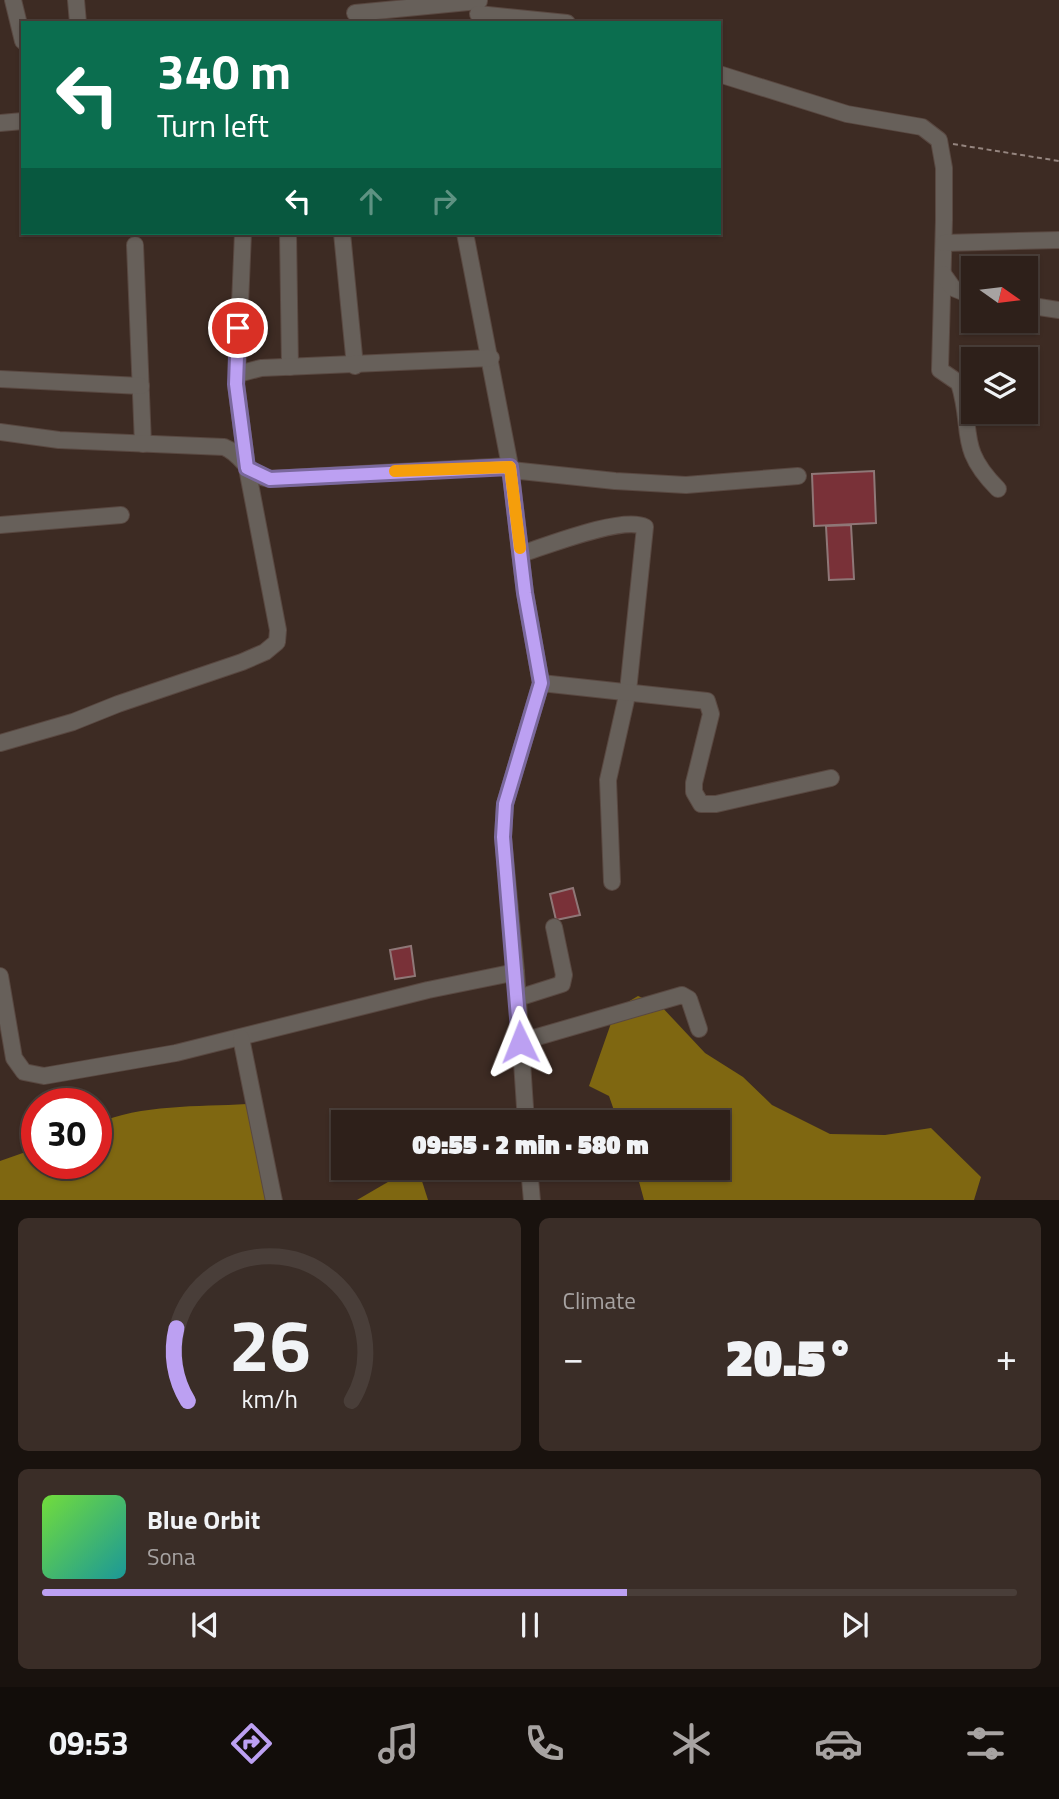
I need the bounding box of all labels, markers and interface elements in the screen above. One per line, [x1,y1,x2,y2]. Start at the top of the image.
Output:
text: 340 m [157,33,291,108]
icon: left [42,49,133,140]
text: Turn left [157,101,269,149]
icon: left [279,182,317,220]
icon: ahead [352,182,390,220]
icon: right [425,182,463,220]
north arrow [961,256,1038,332]
map controls [961,256,1038,424]
pin [208,298,268,358]
icon: arrive [219,309,257,347]
button: layers [961,347,1038,424]
position arrow [483,1005,557,1079]
speed limit sign: 30 [21,1088,112,1179]
text: 09:55 · 2 min · 580 m [412,1125,649,1164]
text: Climate [563,1283,636,1318]
text: 26 [228,1289,310,1399]
text: 20.5° [725,1317,854,1396]
text: − [563,1328,584,1386]
text: + [996,1328,1017,1386]
text: km/h [241,1379,298,1417]
text: Blue Orbit [147,1500,260,1539]
text: Sona [147,1539,195,1574]
icon: previous [186,1606,224,1644]
icon: pause [511,1606,549,1644]
icon: next [836,1606,874,1644]
text: 09:53 [49,1719,129,1767]
icon: directions [227,1719,276,1768]
icon: music [374,1719,423,1768]
icon: phone [520,1719,569,1768]
icon: climate [667,1719,716,1768]
icon: car [814,1719,863,1768]
icon: filters [961,1719,1010,1768]

